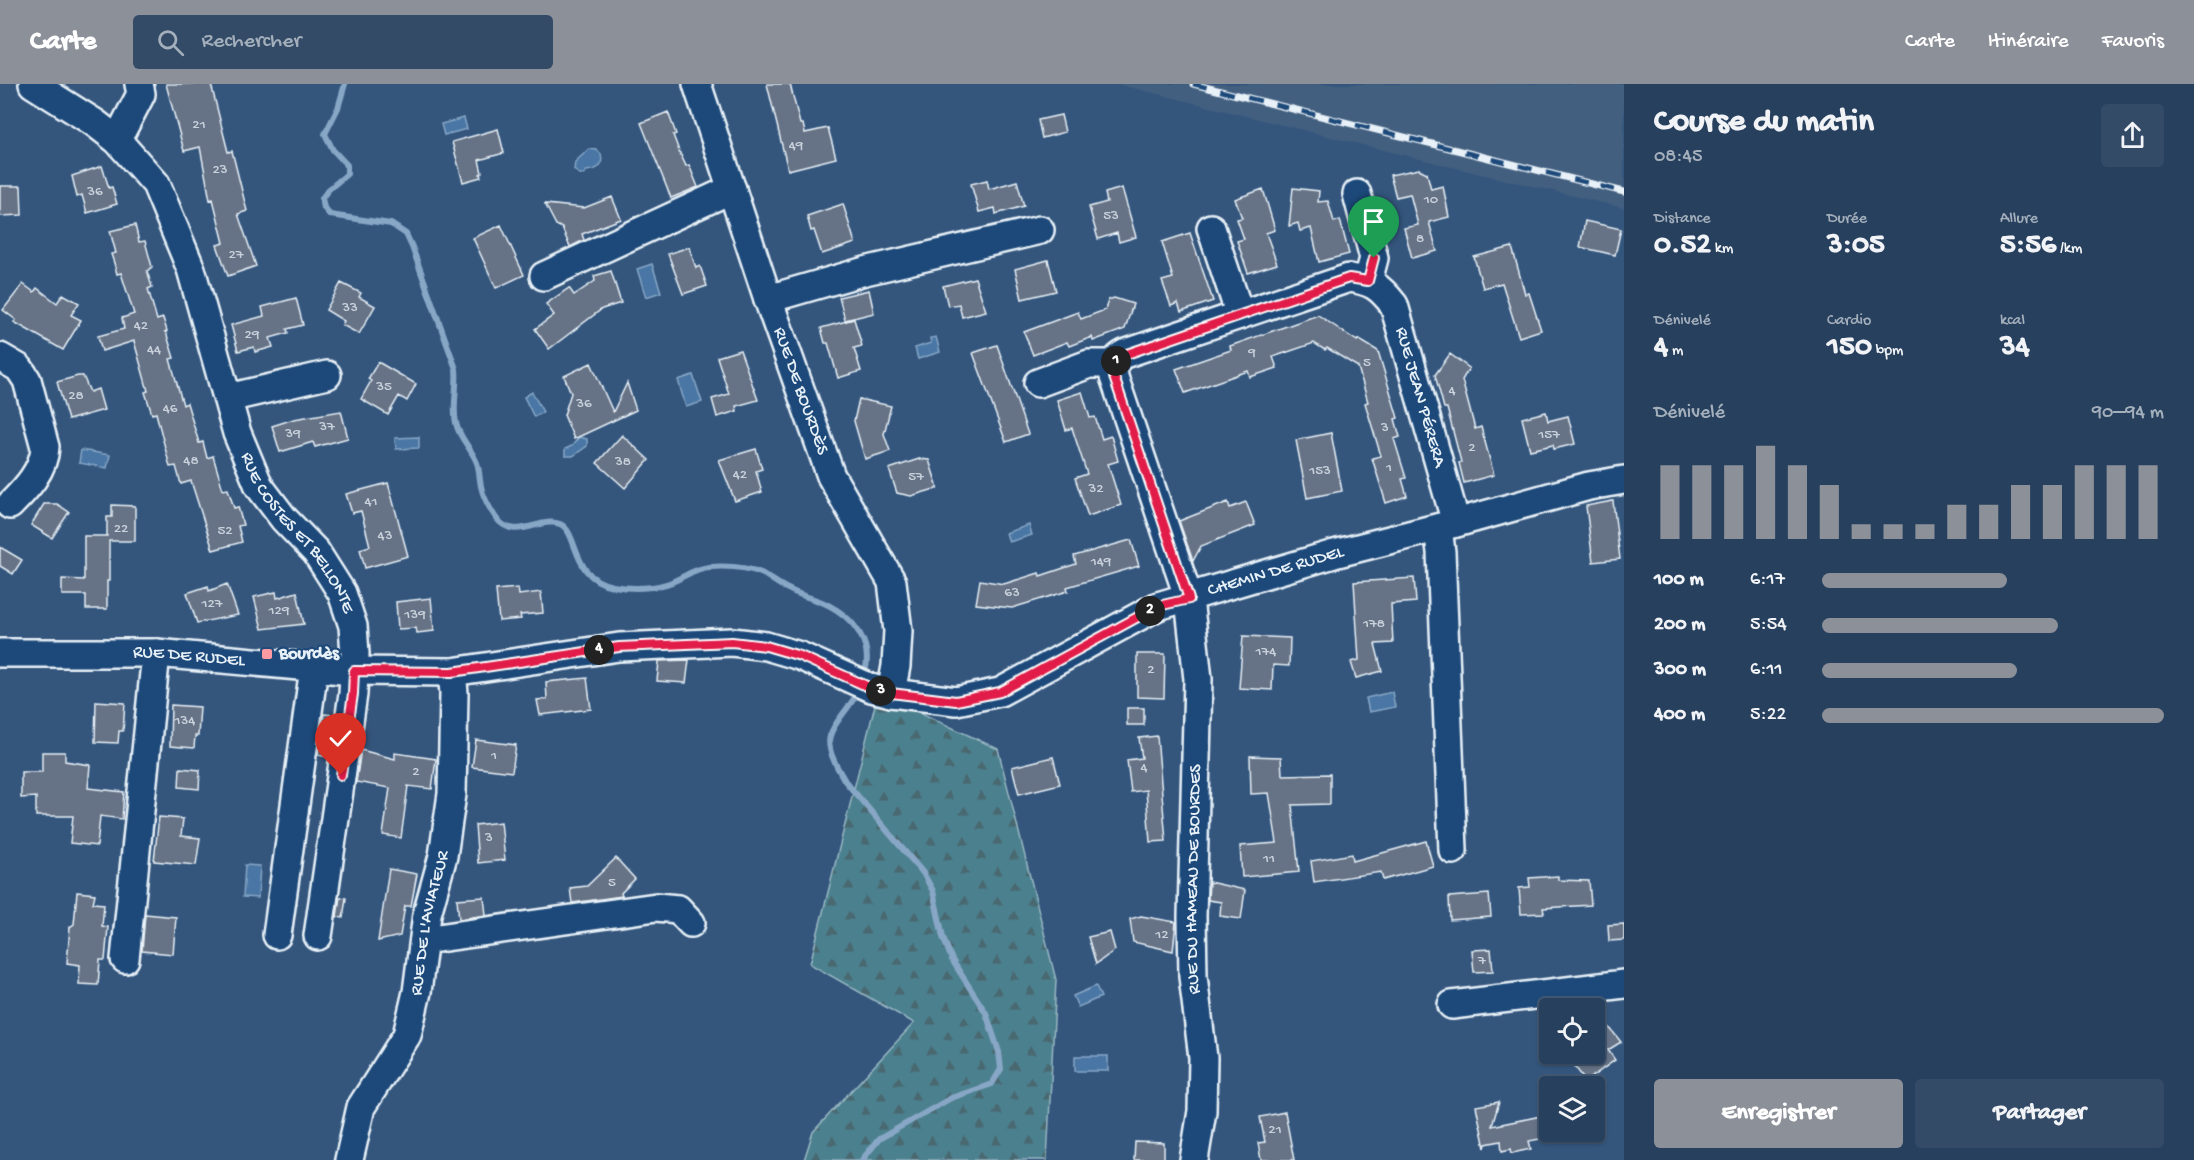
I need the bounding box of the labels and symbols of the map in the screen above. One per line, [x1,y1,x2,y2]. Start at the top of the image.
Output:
house number: 21 [192,116,206,134]
house number: 49 [789,137,804,155]
house number: 23 [212,161,228,179]
house number: 36 [86,183,103,201]
house number: 10 [1423,191,1439,209]
pin [1348,196,1399,258]
house number: 53 [1103,207,1119,225]
house number: 8 [1416,230,1424,248]
house number: 27 [228,246,245,264]
house number: 33 [341,299,358,317]
house number: 42 [134,317,148,335]
street label: RUE DE BOURDÈS [768,324,833,458]
street label: RUE JEAN PÉRERA [1390,325,1450,471]
house number: 29 [245,326,260,344]
house number: 44 [147,341,161,359]
house number: 9 [1247,344,1256,362]
pin: 1 [1101,346,1131,376]
house number: 5 [1363,354,1371,372]
house number: 35 [375,378,392,396]
house number: 4 [1448,382,1456,400]
house number: 28 [68,387,84,405]
house number: 36 [575,395,592,413]
house number: 46 [163,400,178,418]
house number: 37 [318,418,336,436]
house number: 3 [1380,419,1389,437]
house number: 39 [284,425,301,443]
house number: 157 [1537,426,1561,444]
house number: 2 [1468,439,1476,457]
street label: RUE COSTES ET BELLONTE [236,449,359,617]
house number: 48 [183,452,199,470]
house number: 38 [614,453,631,471]
house number: 1 [1385,459,1392,477]
house number: 153 [1308,462,1331,480]
house number: 42 [733,466,747,484]
house number: 57 [908,468,925,486]
house number: 32 [1087,480,1104,498]
house number: 41 [364,493,378,511]
house number: 22 [114,520,128,538]
house number: 52 [217,522,233,540]
house number: 43 [378,527,393,545]
street label: CHEMIN DE RUDEL [1205,541,1347,601]
house number: 149 [1090,553,1112,571]
house number: 63 [1004,584,1020,602]
house number: 127 [200,595,224,613]
pin: 2 [1135,596,1165,626]
house number: 129 [268,602,290,620]
house number: 139 [403,606,426,624]
house number: 178 [1362,615,1385,633]
pin: 4 [584,635,614,665]
street label: RUE DE RUDEL [133,642,247,672]
house number: 174 [1255,643,1276,661]
place label: Bourdès [278,644,340,665]
marker: Bourdès [260,647,274,661]
house number: 2 [1147,661,1155,679]
pin: 3 [866,676,896,706]
house number: 134 [174,712,195,730]
pin [315,713,366,775]
house number: 1 [490,747,497,765]
house number: 4 [1140,759,1148,777]
house number: 2 [412,763,420,781]
street label: RUE DU HAMEAU DE BOURDES [1181,763,1206,995]
house number: 3 [484,829,493,847]
street label: RUE DE L'AVIATEUR [406,849,454,997]
house number: 11 [1262,850,1275,868]
house number: 5 [608,874,616,892]
house number: 12 [1154,926,1169,944]
house number: 7 [1477,952,1487,970]
house number: 21 [1268,1121,1282,1139]

